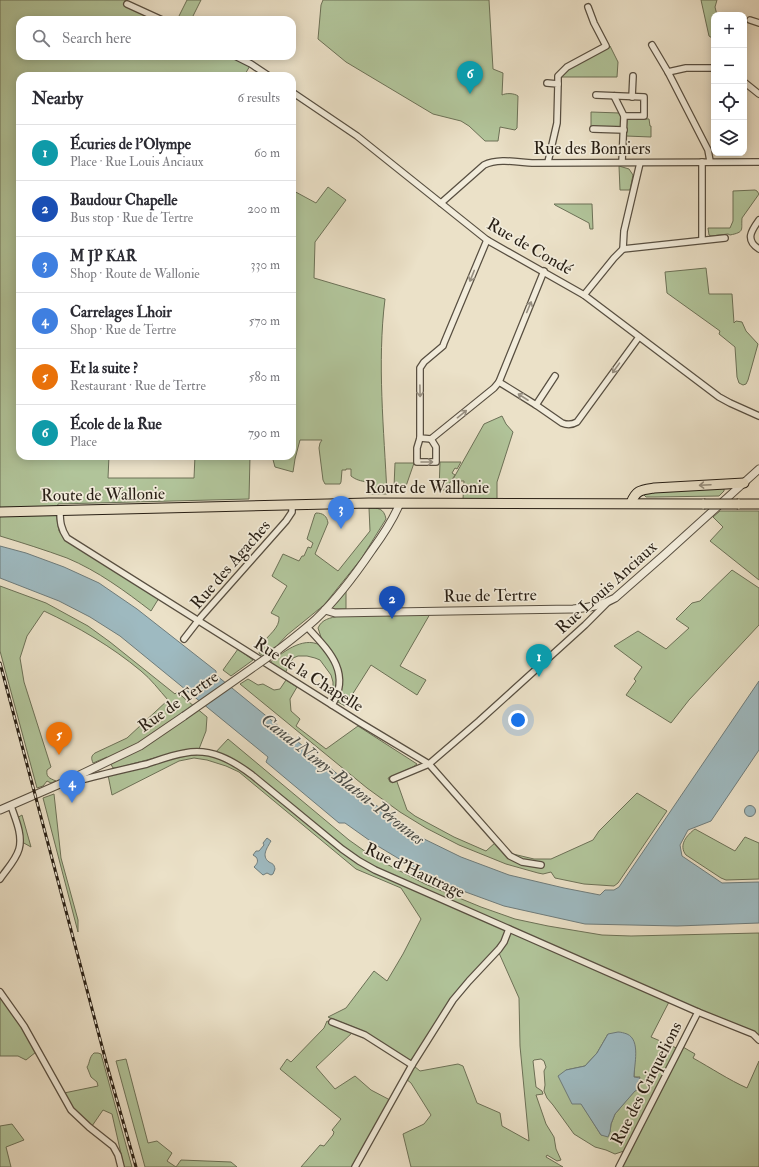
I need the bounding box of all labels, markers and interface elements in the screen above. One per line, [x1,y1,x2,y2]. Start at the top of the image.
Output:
map controls [711,12,747,156]
button: + [711,12,747,48]
search box [16,16,296,60]
icon: search [30,27,52,49]
text: Search here [62,29,131,48]
button: − [711,48,747,84]
pin: 6 [457,61,483,94]
button: locate [711,84,747,120]
text: Nearby [32,88,83,109]
text: 6 results [237,90,280,106]
button: layers [711,120,747,156]
text: Écuries de l'Olympe [70,135,191,154]
street label: Rue des Bonniers [534,138,651,159]
text: 1 [43,145,47,161]
text: 60 m [254,145,280,161]
text: Place · Rue Louis Anciaux [70,154,204,170]
text: Baudour Chapelle [70,191,178,210]
text: 2 [42,201,48,217]
text: 200 m [247,201,280,217]
text: Bus stop · Rue de Tertre [70,210,193,226]
street label: Rue de Condé [483,213,577,280]
text: M JP KAR [70,247,136,266]
text: 3 [43,257,48,273]
text: 330 m [251,257,280,273]
text: Shop · Route de Wallonie [70,266,200,282]
one-way arrow [468,270,475,282]
one-way arrow [526,302,533,314]
text: Carrelages Lhoir [70,303,172,322]
text: 4 [41,313,49,329]
text: 570 m [249,313,280,329]
text: Shop · Rue de Tertre [70,322,176,338]
text: Et la suite ? [70,359,138,378]
one-way arrow [612,363,620,374]
text: 5 [42,369,48,385]
text: 580 m [249,369,280,385]
text: Restaurant · Rue de Tertre [70,378,206,394]
one-way arrow [416,384,424,397]
one-way arrow [517,392,529,400]
one-way arrow [456,410,467,419]
text: École de la Rue [70,415,162,434]
text: 6 [42,425,48,441]
text: 790 m [248,425,280,441]
text: Place [70,434,97,450]
one-way arrow [420,458,433,466]
street label: Route de Wallonie [365,477,489,498]
one-way arrow [699,481,712,489]
street label: Route de Wallonie [41,483,165,506]
pin: 3 [328,496,354,529]
street label: Rue des Agaches [186,515,275,613]
street label: Rue Louis Anciaux [551,536,662,638]
street label: Rue de Tertre [443,584,537,607]
pin: 2 [379,586,405,619]
street label: Rue de la Chapelle [250,632,367,717]
pin: 1 [526,644,552,677]
street label: Rue de Tertre [134,666,223,737]
water label: Canal Nimy-Blaton-Péronnes [256,708,430,851]
your location [508,710,528,730]
pin: 5 [46,722,72,755]
pin: 4 [59,770,85,803]
street label: Rue d'Hautrage [361,838,468,903]
street label: Rue des Criquelions [606,1018,687,1148]

